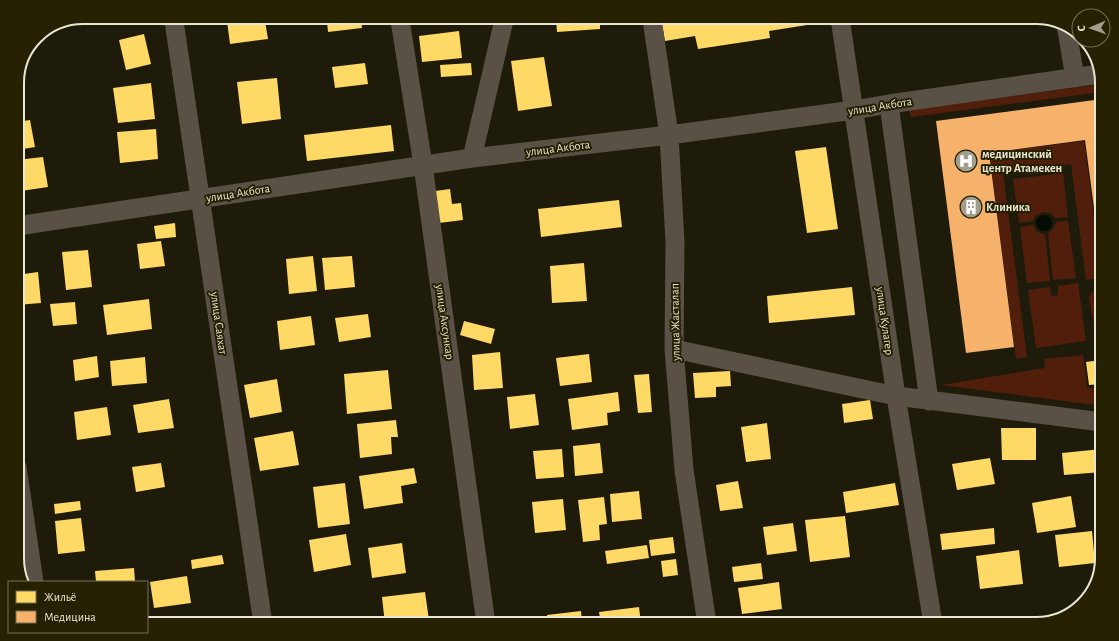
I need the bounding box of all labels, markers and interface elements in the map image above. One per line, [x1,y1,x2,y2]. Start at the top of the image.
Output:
north arrow [1071,8,1111,48]
text: С [1076,25,1087,32]
street label: улица Акбота [846,95,913,118]
street label: улица Акбота [524,138,591,159]
hospital icon: медицинский центр Атамекен [953,148,979,174]
place label: медицинский центр Атамекен [982,148,1062,174]
street label: улица Акбота [204,182,271,205]
building icon: Клиника [958,194,984,220]
place label: Клиника [986,201,1031,213]
street label: улица Аксункар [433,283,456,361]
street label: улица Жасталап [668,283,683,362]
street label: улица Кулагер [873,285,896,356]
street label: улица Саяхат [208,290,229,356]
legend [8,581,148,633]
text: Жильё [44,591,76,603]
text: Медицина [44,611,96,623]

